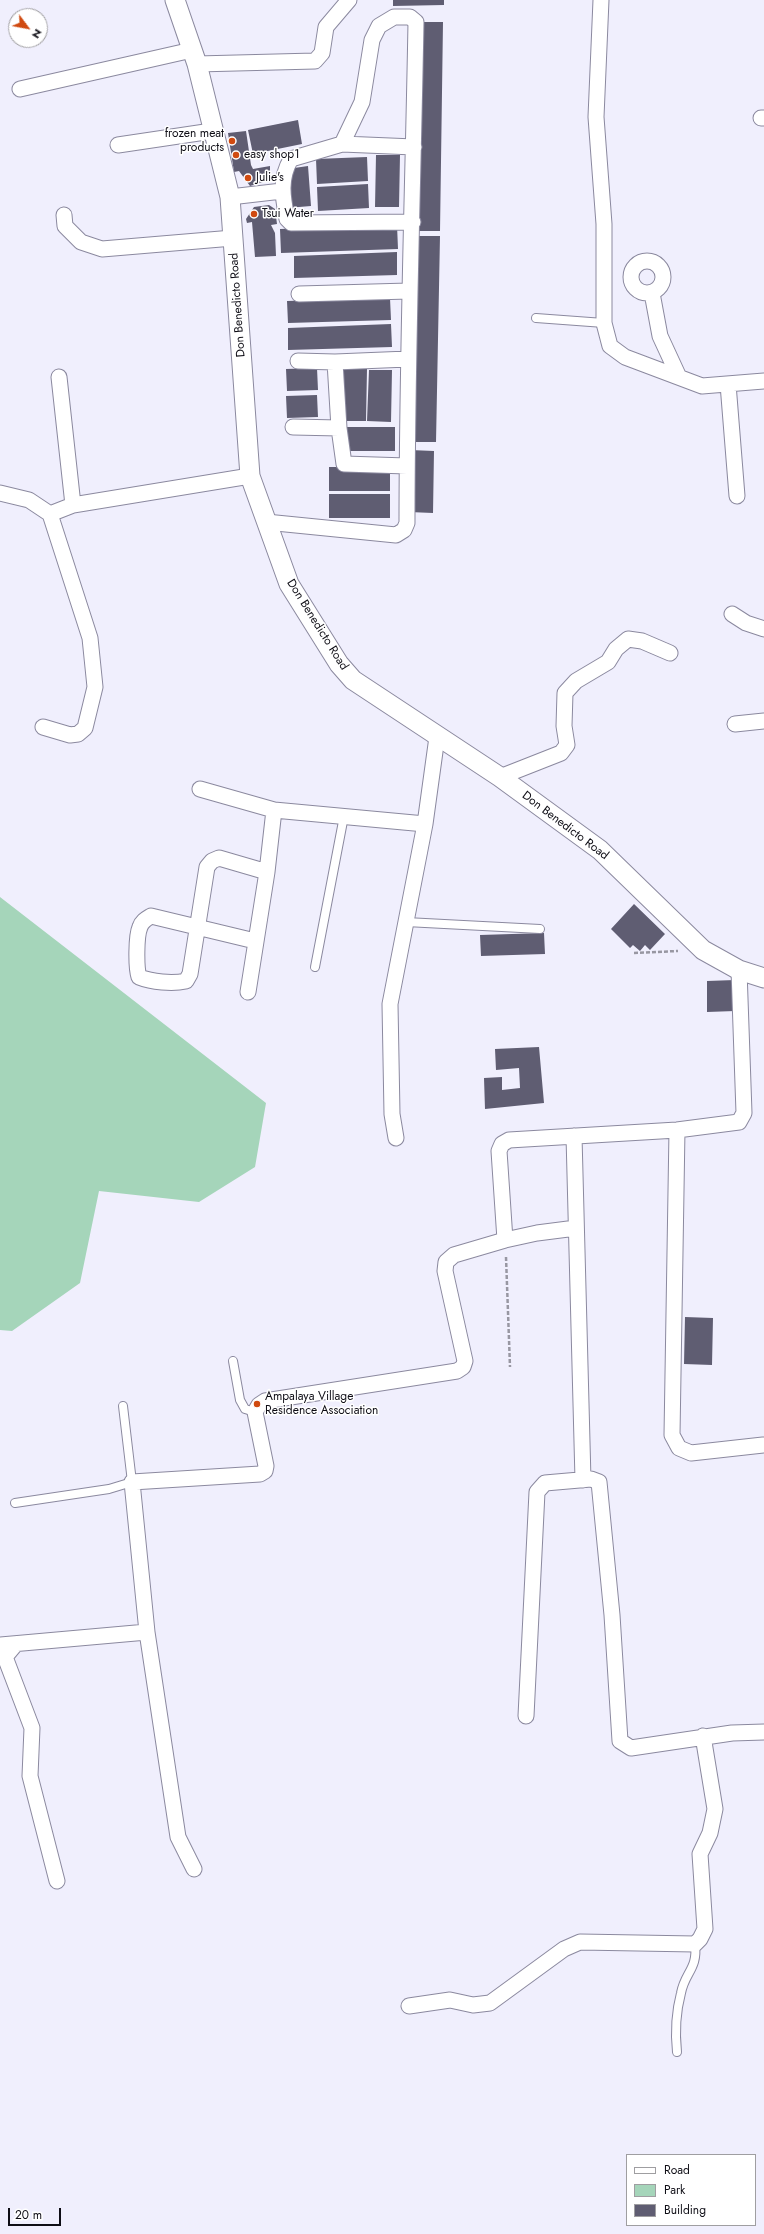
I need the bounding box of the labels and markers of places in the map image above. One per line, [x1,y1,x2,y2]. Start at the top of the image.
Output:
place label: frozen meat products [165,127,224,155]
marker: frozen meat products [227,136,237,146]
place label: easy shop1 [244,148,300,162]
marker: easy shop1 [231,150,241,160]
place label: Julie's [256,171,284,185]
marker: Julie's [243,173,253,183]
place label: Tsui Water [262,207,314,221]
marker: Tsui Water [249,209,259,219]
place label: Ampalaya Village Residence Association [265,1390,378,1418]
marker: Ampalaya Village Residence Association [252,1399,262,1409]

